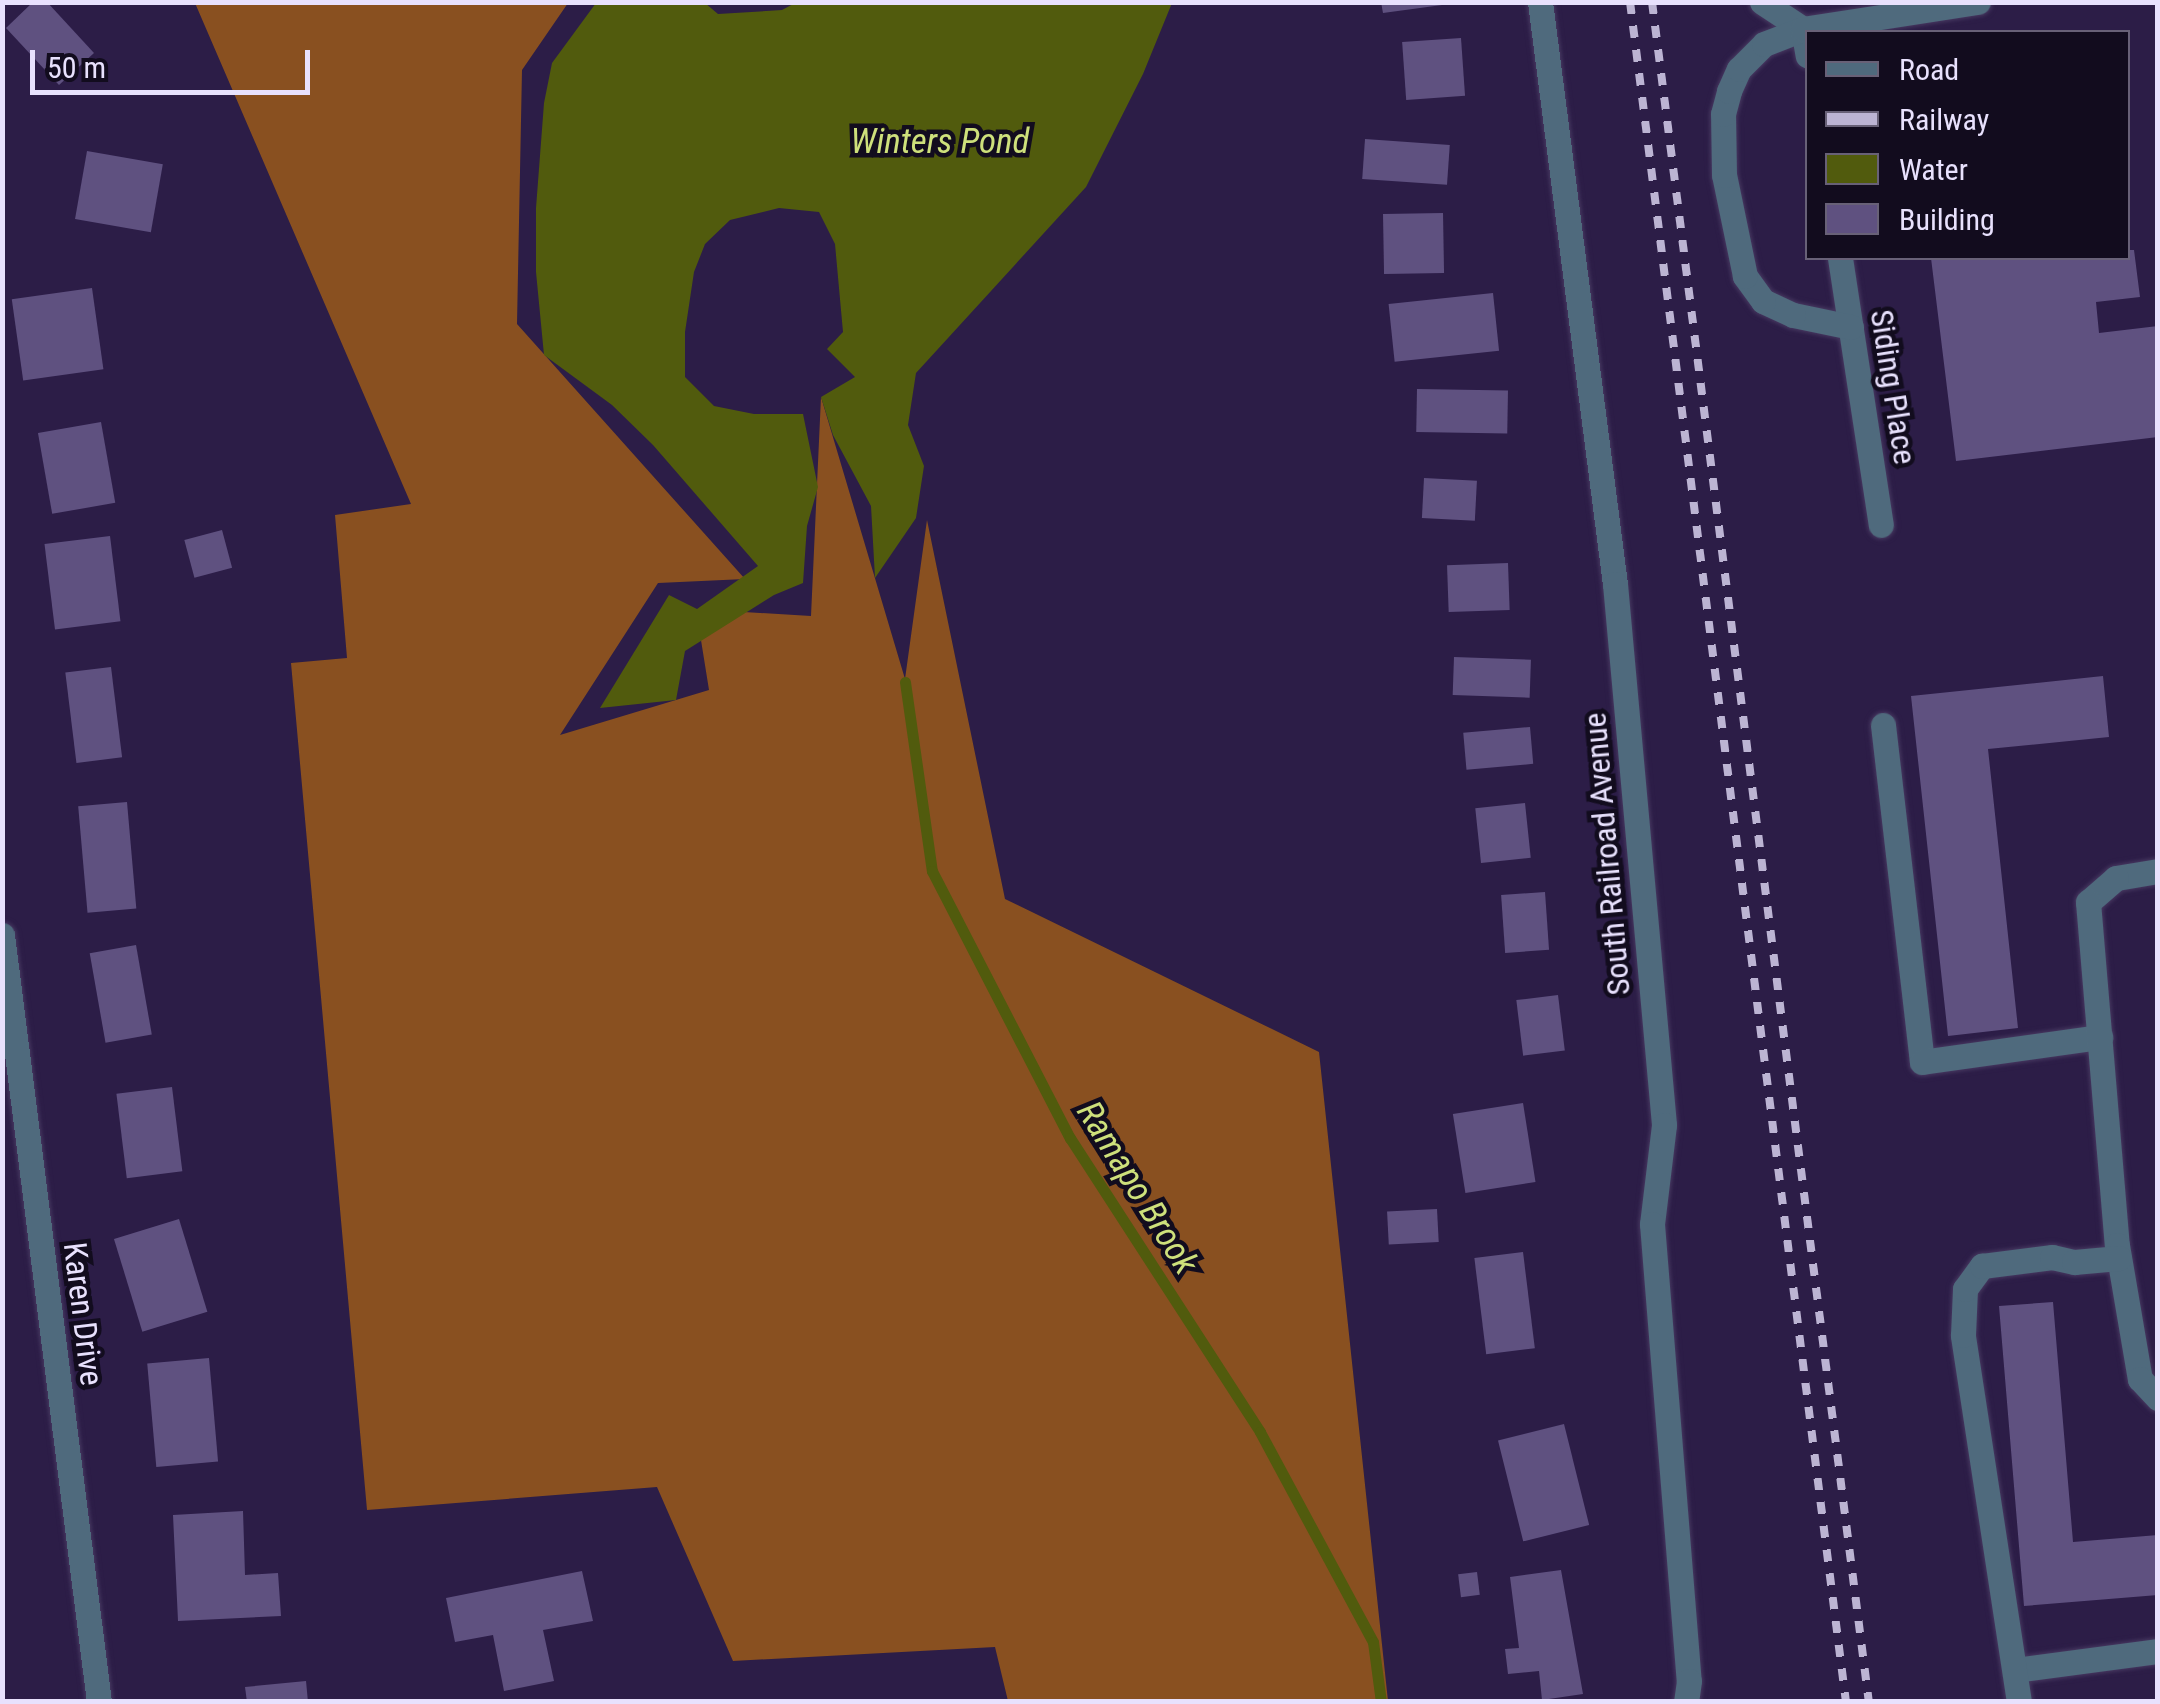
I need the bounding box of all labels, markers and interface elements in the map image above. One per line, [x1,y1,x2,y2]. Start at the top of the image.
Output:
scale bar [35,30,315,92]
legend [1805,30,2130,260]
text: 50 m [47,50,106,85]
text: Road [1899,52,1959,87]
text: Railway [1899,102,1989,137]
water label: Winters Pond [851,121,1029,163]
text: Water [1899,152,1968,187]
text: Building [1899,202,1995,237]
street label: Siding Place [1862,307,1924,467]
street label: South Railroad Avenue [1576,711,1638,997]
water label: Ramapo Brook [1067,1094,1207,1282]
street label: Karen Drive [55,1240,111,1388]

